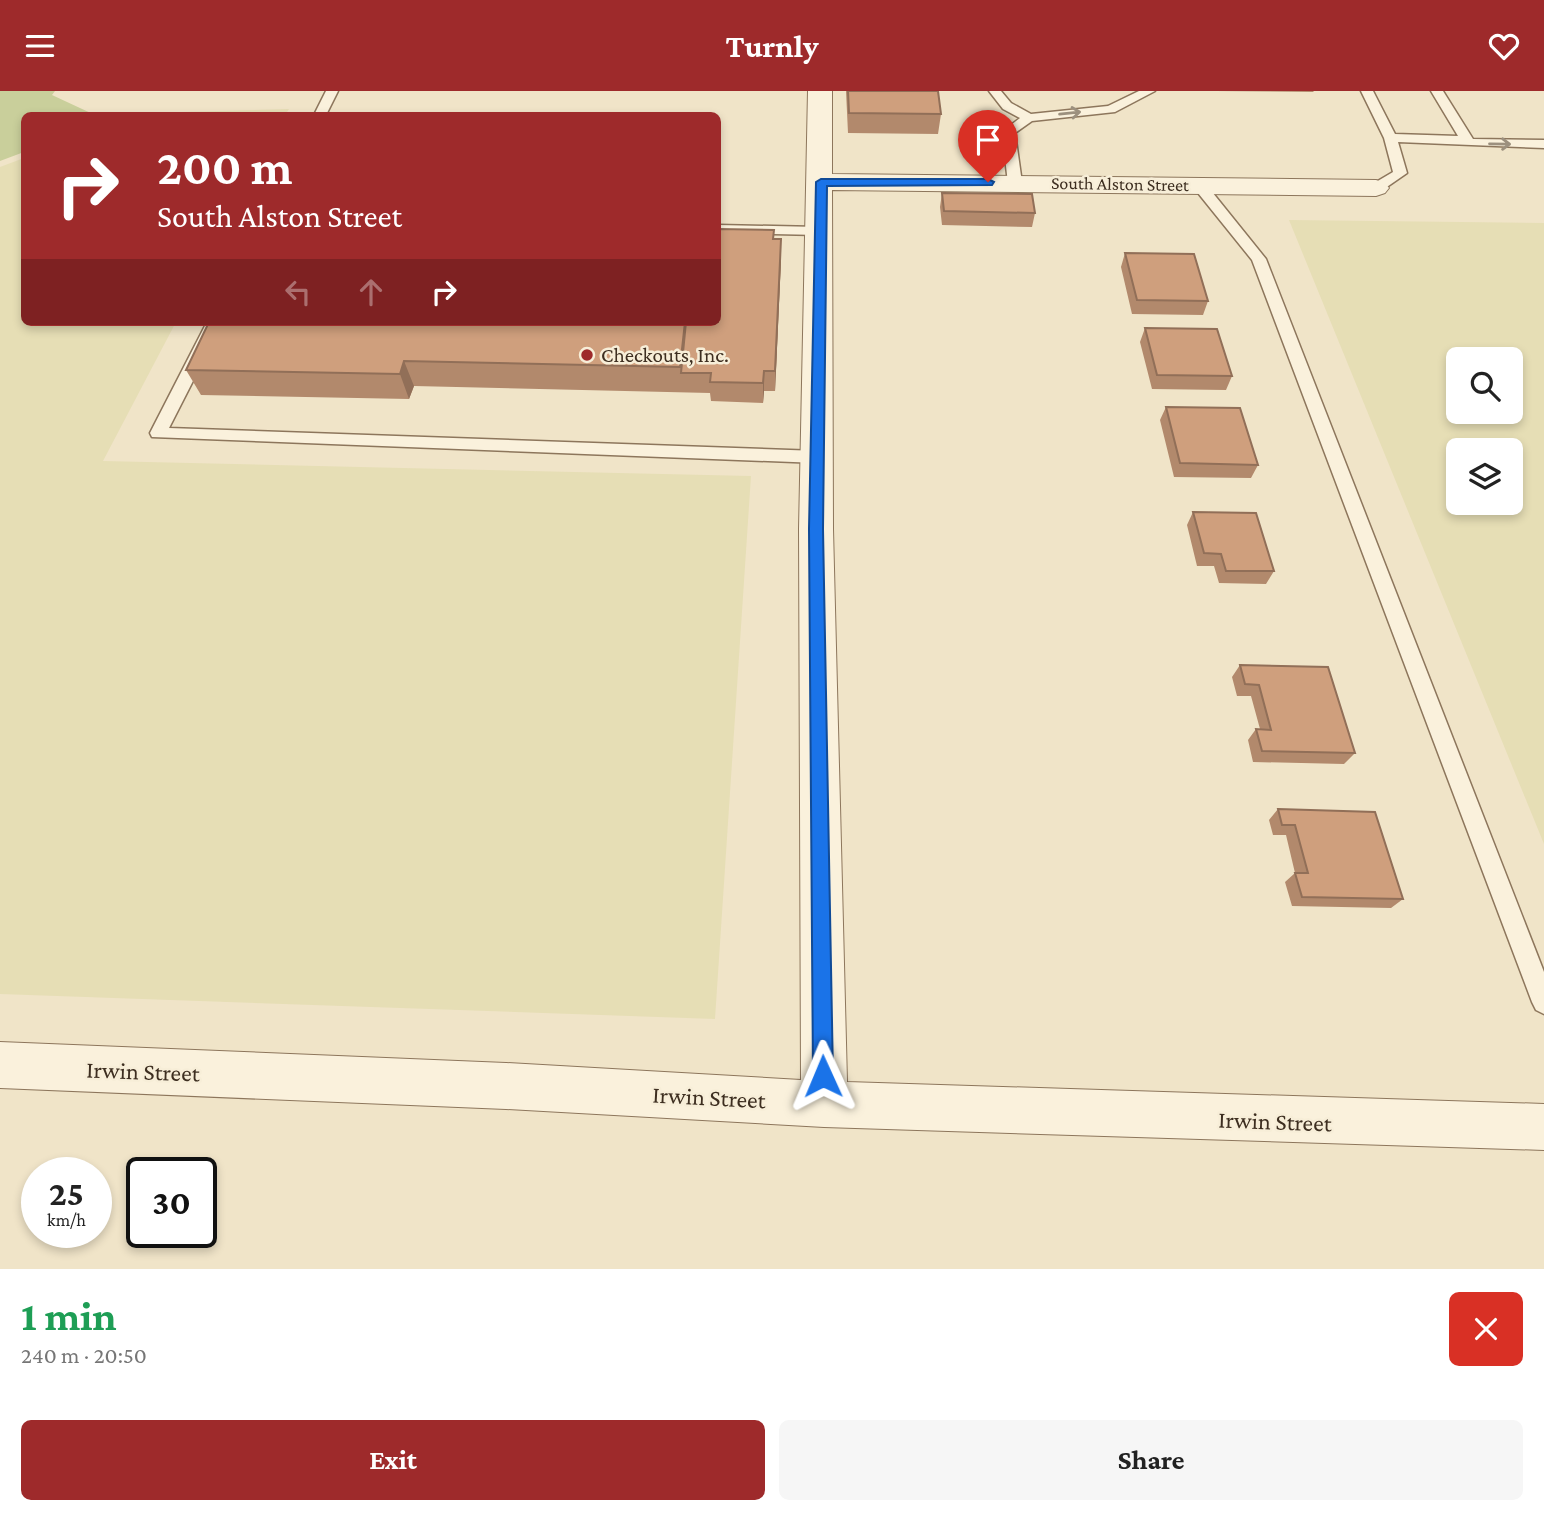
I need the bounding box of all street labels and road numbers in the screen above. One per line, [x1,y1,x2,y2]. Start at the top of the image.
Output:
street label: South Alston Street [1051,173,1190,195]
street label: Irwin Street [86,1056,201,1087]
street label: Irwin Street [652,1081,767,1114]
street label: Irwin Street [1218,1106,1333,1137]

